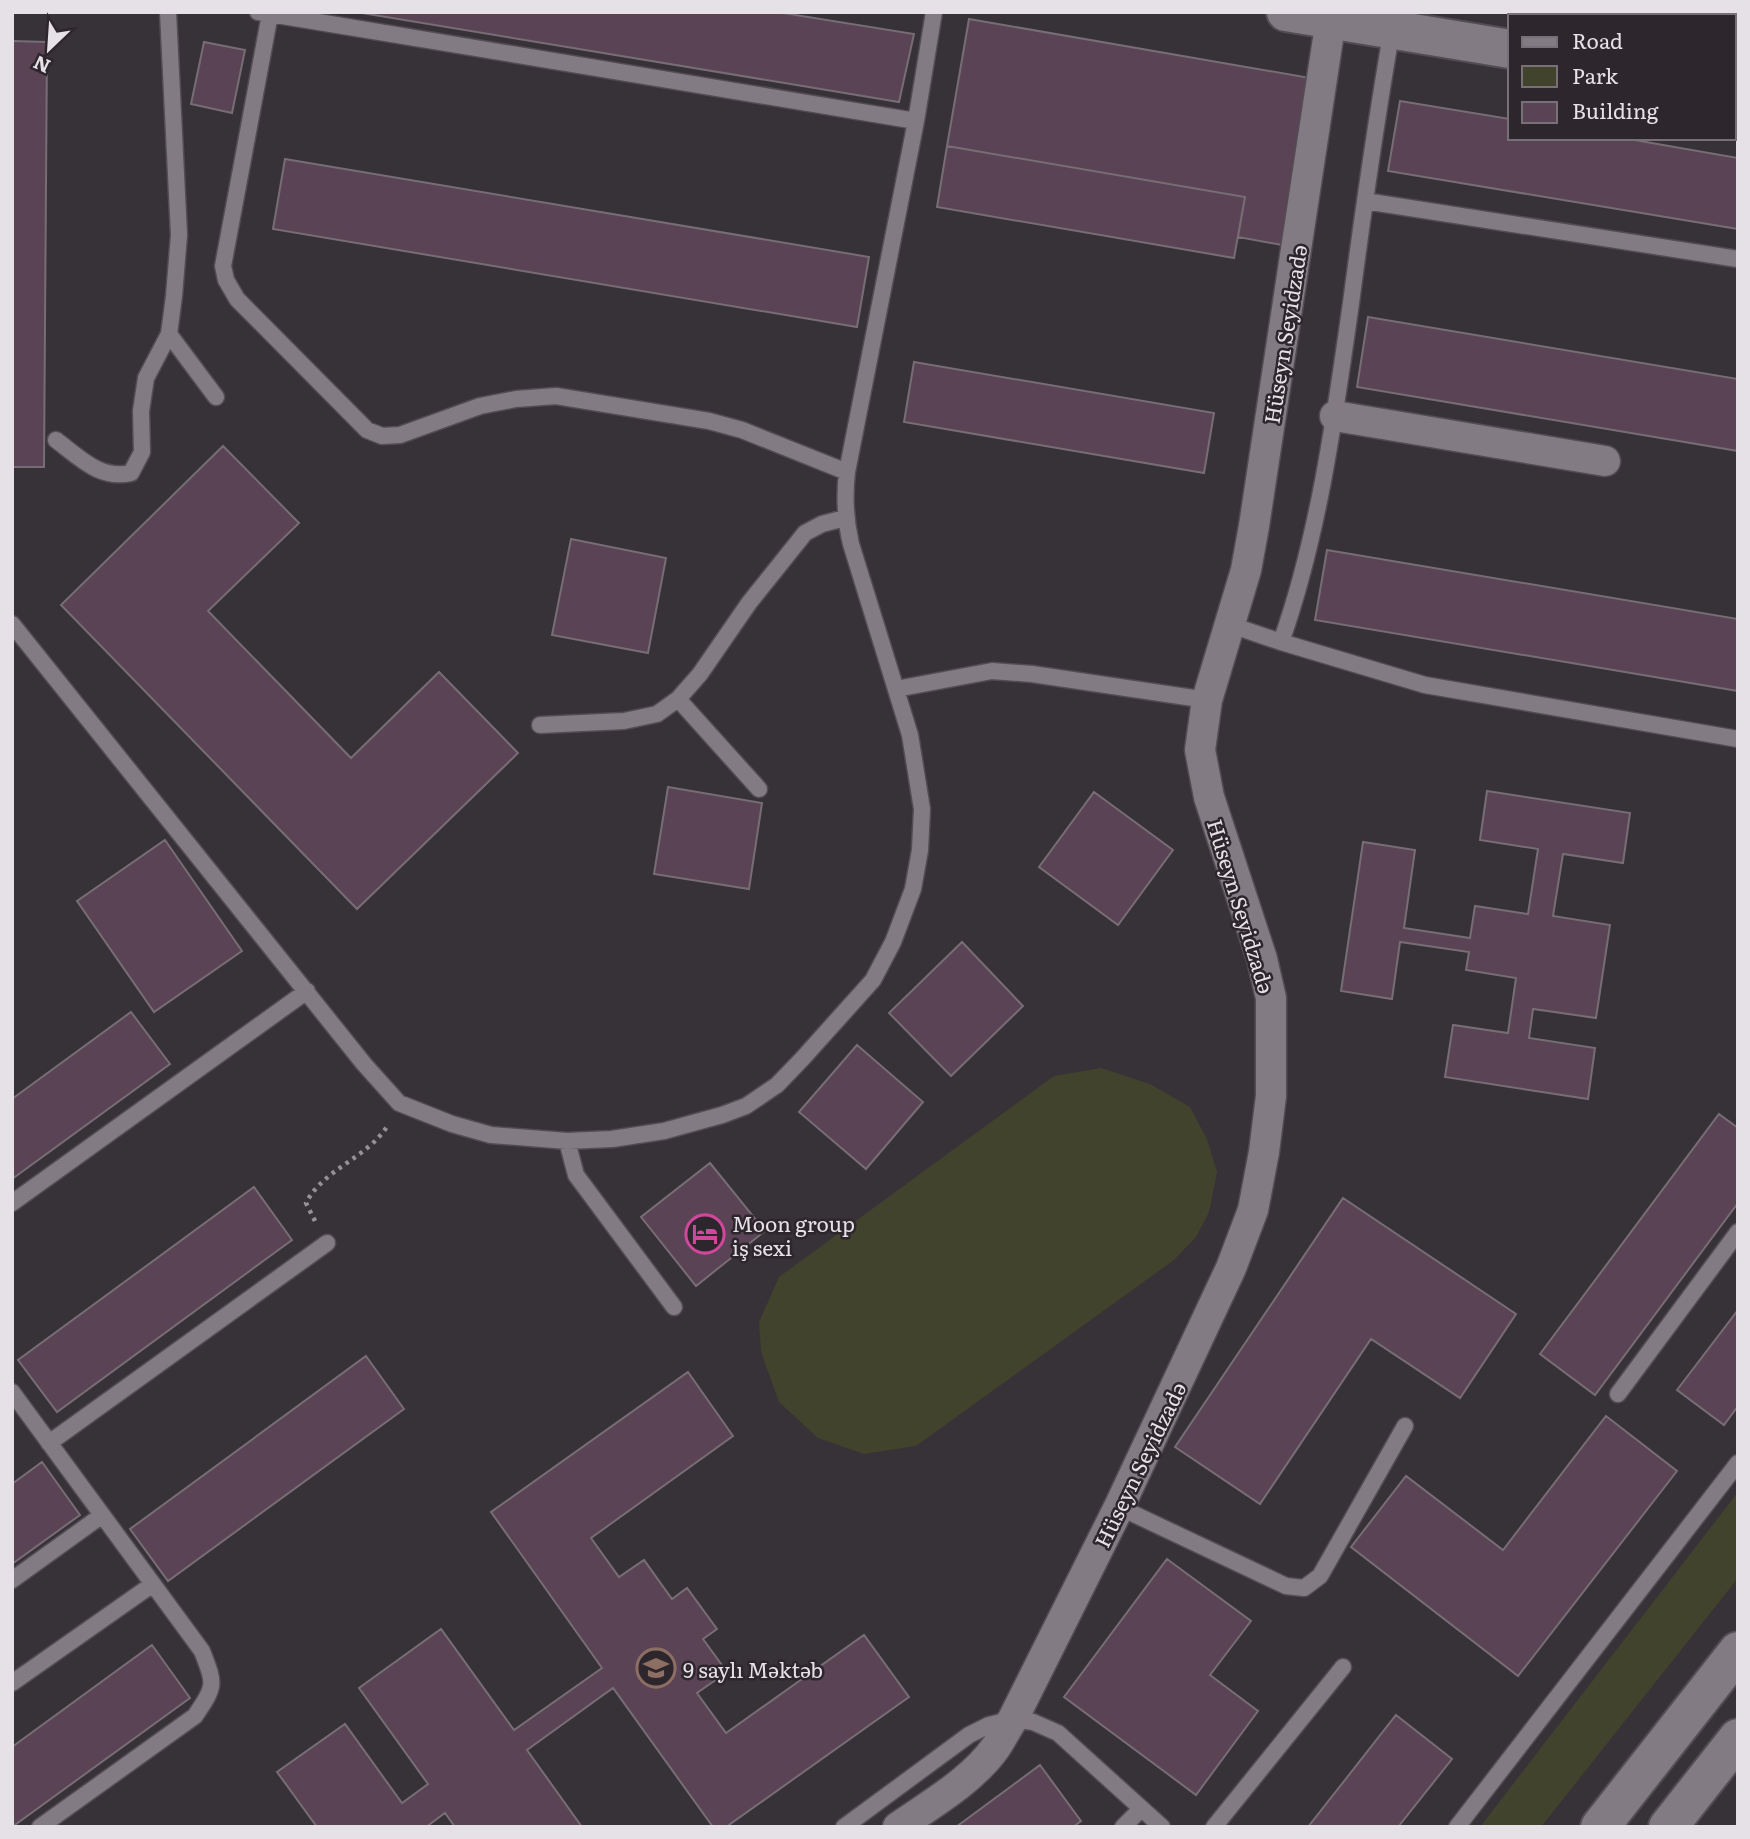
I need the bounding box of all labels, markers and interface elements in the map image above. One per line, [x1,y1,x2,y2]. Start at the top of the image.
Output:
north arrow [14,14,84,84]
legend [1508,14,1736,140]
text: Road [1572,24,1623,55]
text: N [28,49,55,81]
text: Park [1572,59,1618,90]
text: Building [1572,94,1659,125]
street label: Hüseyn Seyidzadə [1255,242,1313,426]
street label: Hüseyn Seyidzadə [1201,815,1283,997]
place label: Moon group iş sexi [732,1207,855,1262]
hotel icon: Moon group iş sexi [684,1213,726,1255]
street label: Hüseyn Seyidzadə [1085,1376,1193,1552]
school or university icon: 9 saylı Məktəb [635,1647,677,1689]
place label: 9 saylı Məktəb [683,1653,823,1684]

